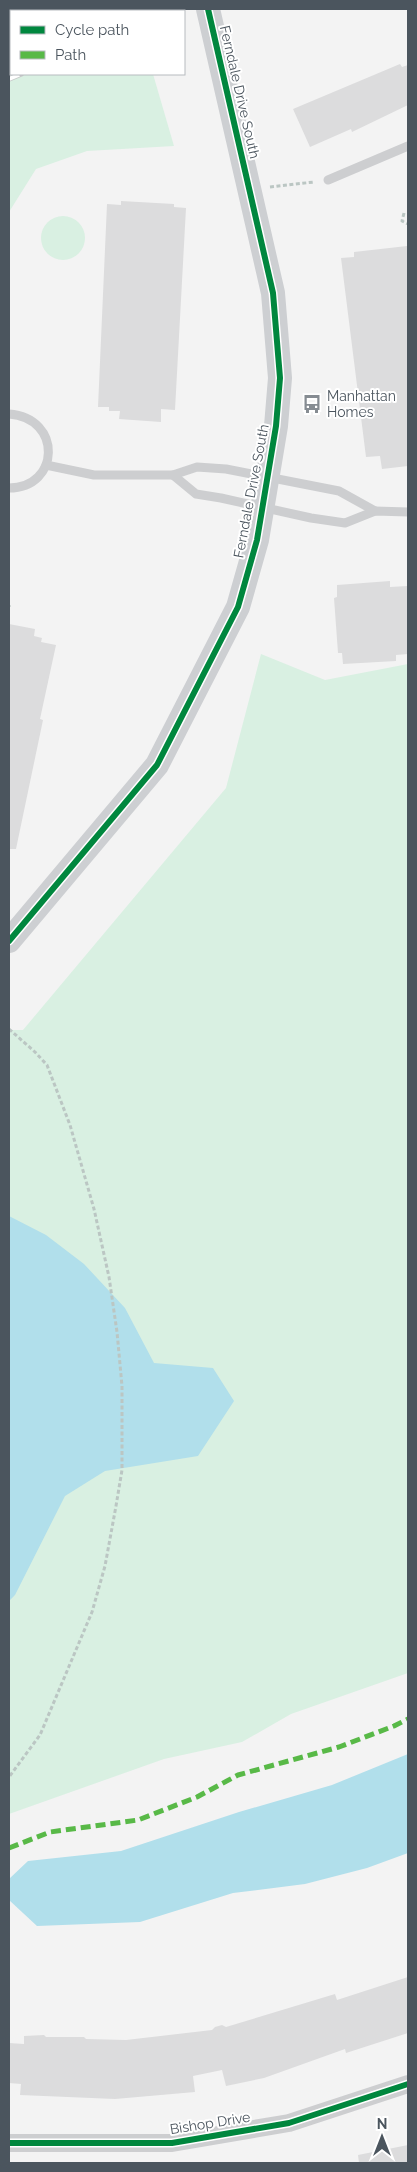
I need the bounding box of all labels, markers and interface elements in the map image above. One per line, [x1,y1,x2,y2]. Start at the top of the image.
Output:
legend [10,10,185,75]
text: Cycle path [55,21,129,39]
street label: Ferndale Drive South [217,24,263,160]
text: Path [55,46,86,64]
place label: Manhattan Homes [327,388,396,420]
bus stop icon: Manhattan Homes [301,393,323,415]
street label: Ferndale Drive South [230,423,272,559]
street label: Bishop Drive [169,2109,251,2137]
north arrow [357,2112,407,2162]
text: N [377,2116,387,2132]

